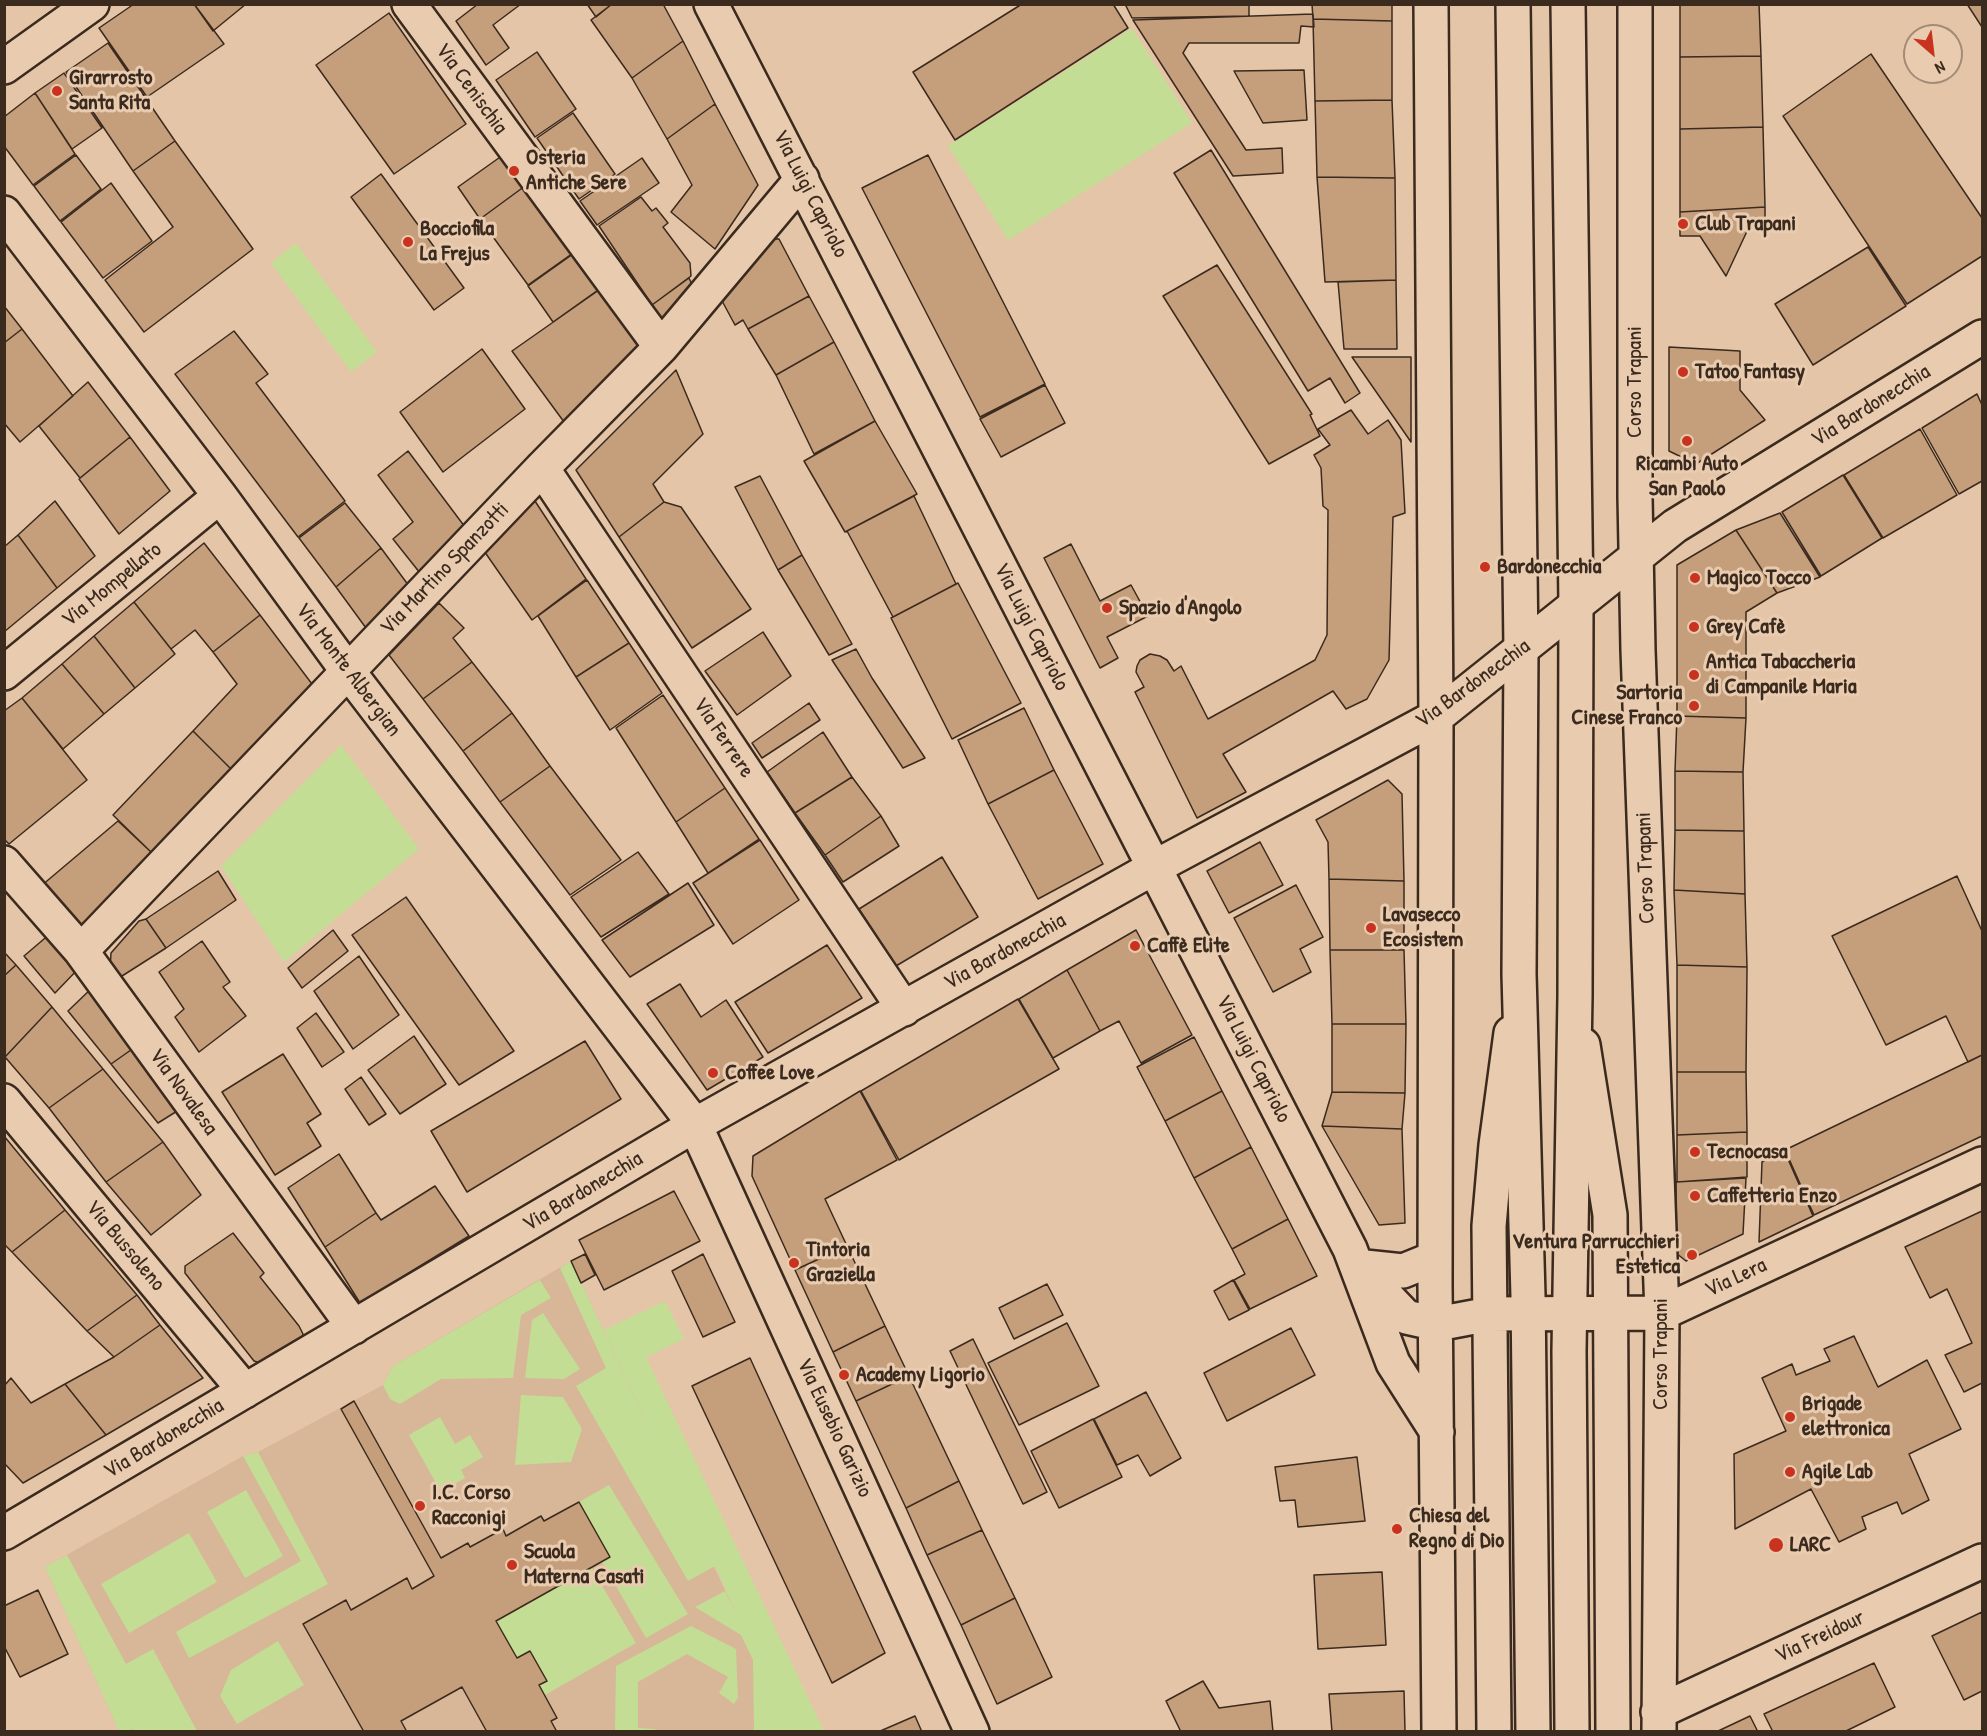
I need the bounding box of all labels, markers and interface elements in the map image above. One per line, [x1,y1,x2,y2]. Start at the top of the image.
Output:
north arrow [1903,24,1963,84]
street label: Via Cenischia [429,38,513,140]
text: N [1932,56,1949,80]
place label: Girarrosto Santa Rita [69,65,152,116]
marker: Girarrosto Santa Rita [50,84,64,98]
street label: Via Luigi Capriolo [767,126,853,262]
place label: Osteria Antiche Sere [526,145,627,196]
marker: Osteria Antiche Sere [507,164,521,178]
place label: Club Trapani [1695,211,1796,237]
place label: Bocciofila La Frejus [420,216,494,268]
marker: Club Trapani [1676,217,1690,231]
marker: Bocciofila La Frejus [401,235,415,249]
street label: Corso Trapani [1622,326,1648,438]
place label: Tatoo Fantasy [1695,359,1805,385]
street label: Via Bardonecchia [1807,359,1935,453]
marker: Tatoo Fantasy [1676,365,1690,379]
marker: Ricambi Auto San Paolo [1680,434,1694,448]
place label: Ricambi Auto San Paolo [1636,451,1738,502]
street label: Via Martino Spanzotti [375,497,515,641]
street label: Via Mompellato [57,537,167,633]
place label: Bardonecchia [1497,554,1601,580]
street label: Via Luigi Capriolo [988,559,1074,695]
marker: Bardonecchia [1478,560,1492,574]
place label: Magico Tocco [1707,565,1811,591]
marker: Magico Tocco [1688,571,1702,585]
place label: Spazio d'Angolo [1119,595,1242,621]
street label: Via Monte Albergian [289,598,407,742]
marker: Spazio d'Angolo [1100,601,1114,615]
place label: Grey Cafè [1706,614,1785,640]
marker: Grey Cafè [1687,620,1701,634]
street label: Via Bardonecchia [1411,634,1535,734]
place label: Antica Tabaccheria di Campanile Maria [1706,649,1857,700]
marker: Antica Tabaccheria di Campanile Maria [1687,668,1701,682]
place label: Sartoria Cinese Franco [1571,680,1682,732]
street label: Via Ferrere [687,693,759,783]
marker: Sartoria Cinese Franco [1687,699,1701,713]
street label: Corso Trapani [1631,812,1661,924]
place label: Lavasecco Ecosistem [1383,902,1463,954]
street label: Via Bardonecchia [939,908,1071,996]
marker: Lavasecco Ecosistem [1364,921,1378,935]
place label: Caffè Elite [1147,933,1230,959]
marker: Caffè Elite [1128,939,1142,953]
street label: Via Luigi Capriolo [1210,991,1296,1127]
street label: Via Novalesa [143,1044,223,1140]
place label: Coffee Love [725,1060,815,1086]
marker: Coffee Love [706,1066,720,1080]
place label: Tecnocasa [1707,1139,1788,1165]
marker: Tecnocasa [1688,1145,1702,1159]
street label: Via Bardonecchia [518,1146,648,1238]
place label: Caffetteria Enzo [1707,1183,1837,1209]
marker: Caffetteria Enzo [1688,1189,1702,1203]
street label: Via Bussoleno [79,1195,171,1297]
place label: Ventura Parrucchieri Estetica [1512,1229,1680,1280]
place label: Tintoria Graziella [806,1237,875,1288]
marker: Ventura Parrucchieri Estetica [1685,1248,1699,1262]
street label: Via Lera [1701,1252,1771,1304]
marker: Tintoria Graziella [787,1256,801,1270]
street label: Corso Trapani [1648,1298,1674,1410]
street label: Via Eusebio Garizio [790,1354,878,1502]
place label: Academy Ligorio [856,1362,985,1388]
marker: Academy Ligorio [837,1368,851,1382]
place label: Brigade elettronica [1802,1391,1890,1442]
street label: Via Bardonecchia [99,1393,229,1485]
marker: Brigade elettronica [1783,1410,1797,1424]
place label: Agile Lab [1802,1459,1873,1485]
marker: Agile Lab [1783,1465,1797,1479]
place label: I.C. Corso Racconigi [432,1480,510,1532]
marker: I.C. Corso Racconigi [413,1499,427,1513]
place label: Chiesa del Regno di Dio [1409,1503,1504,1554]
marker: Chiesa del Regno di Dio [1390,1522,1404,1536]
place label: LARC [1790,1532,1831,1558]
marker: LARC [1767,1536,1785,1554]
place label: Scuola Materna Casati [524,1539,644,1591]
marker: Scuola Materna Casati [505,1558,519,1572]
street label: Via Freidour [1771,1605,1869,1669]

